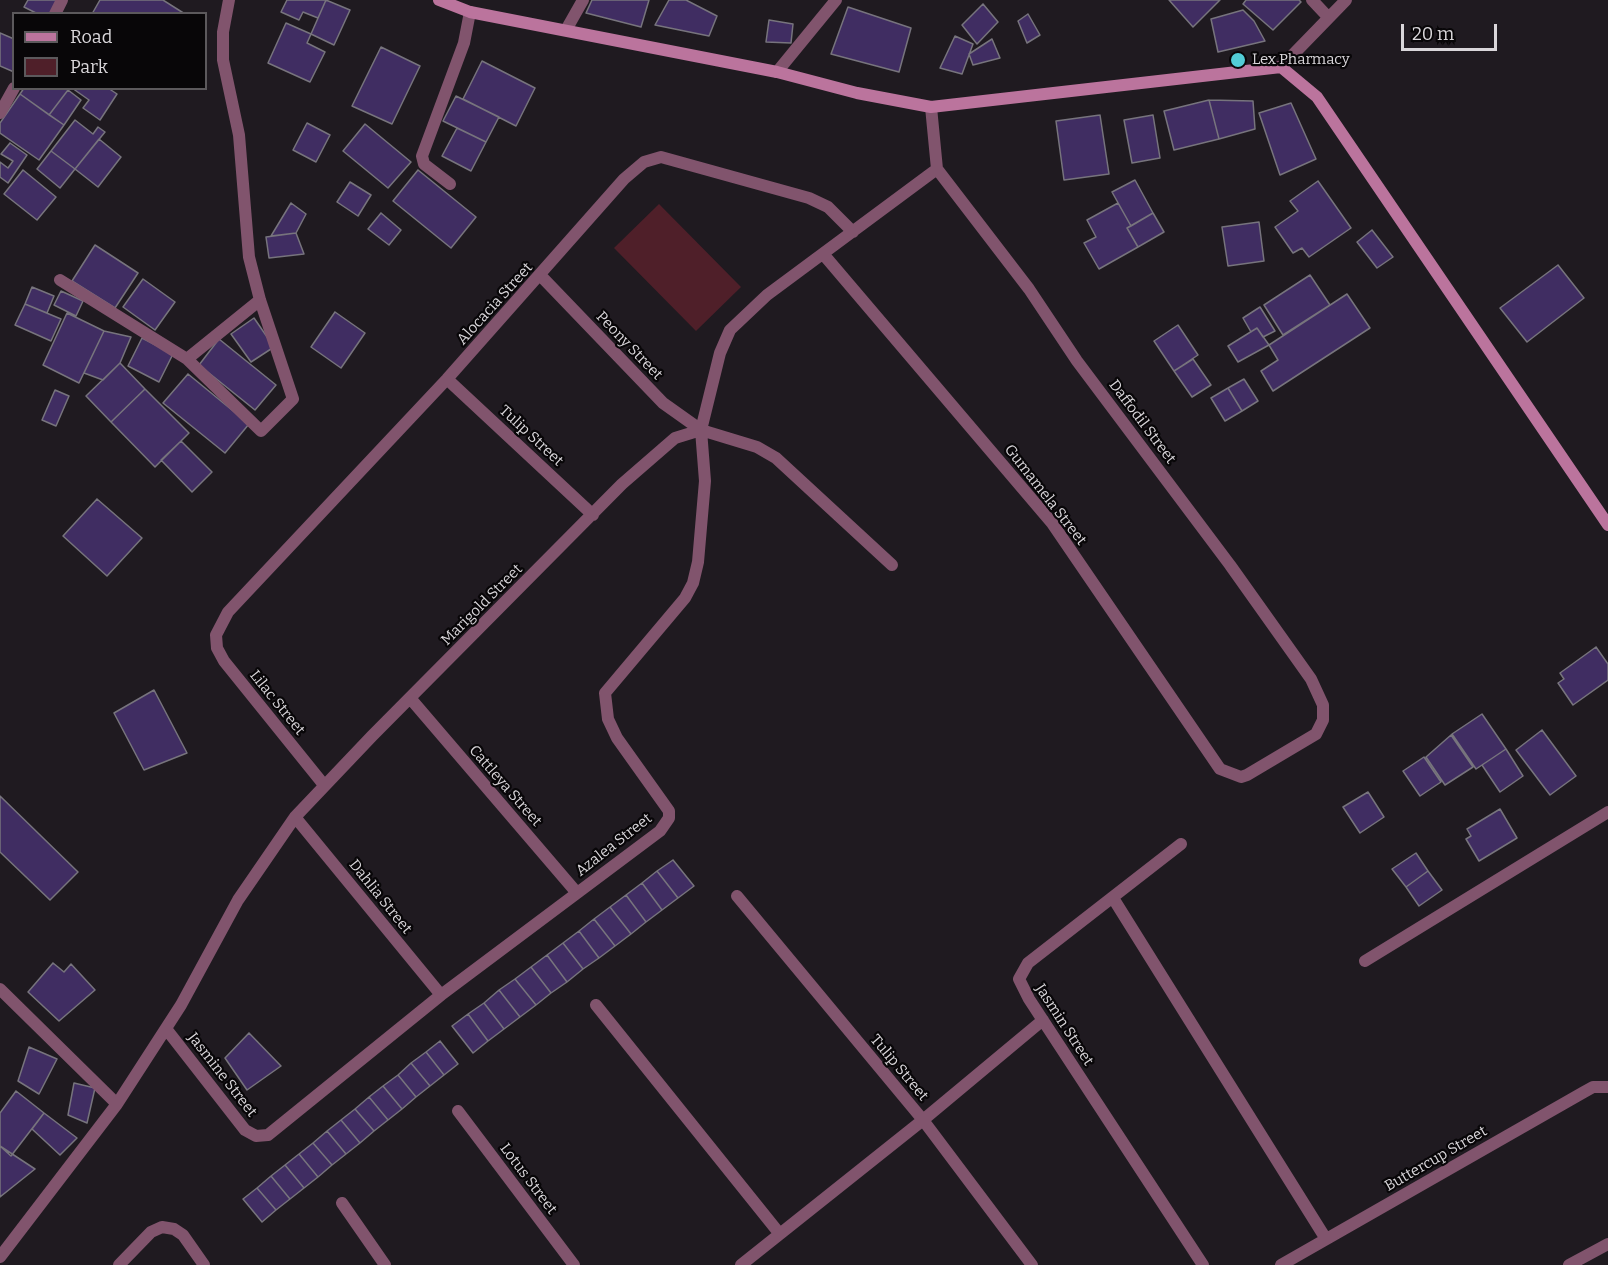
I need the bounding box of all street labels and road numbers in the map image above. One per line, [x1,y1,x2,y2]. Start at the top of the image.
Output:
street label: Alocacia Street [453,259,537,349]
street label: Peony Street [592,308,666,384]
street label: Daffodil Street [1105,377,1179,467]
street label: Tulip Street [495,402,567,470]
street label: Gumamela Street [1000,441,1090,549]
street label: Marigold Street [438,561,526,649]
street label: Lilac Street [245,667,309,739]
street label: Cattleya Street [465,742,545,830]
street label: Azalea Street [572,810,656,880]
street label: Dahlia Street [345,856,415,938]
street label: Jasmin Street [1031,981,1097,1069]
street label: Jasmine Street [184,1029,260,1121]
street label: Tulip Street [866,1031,932,1105]
street label: Buttercup Street [1382,1122,1490,1196]
street label: Lotus Street [496,1140,560,1218]

